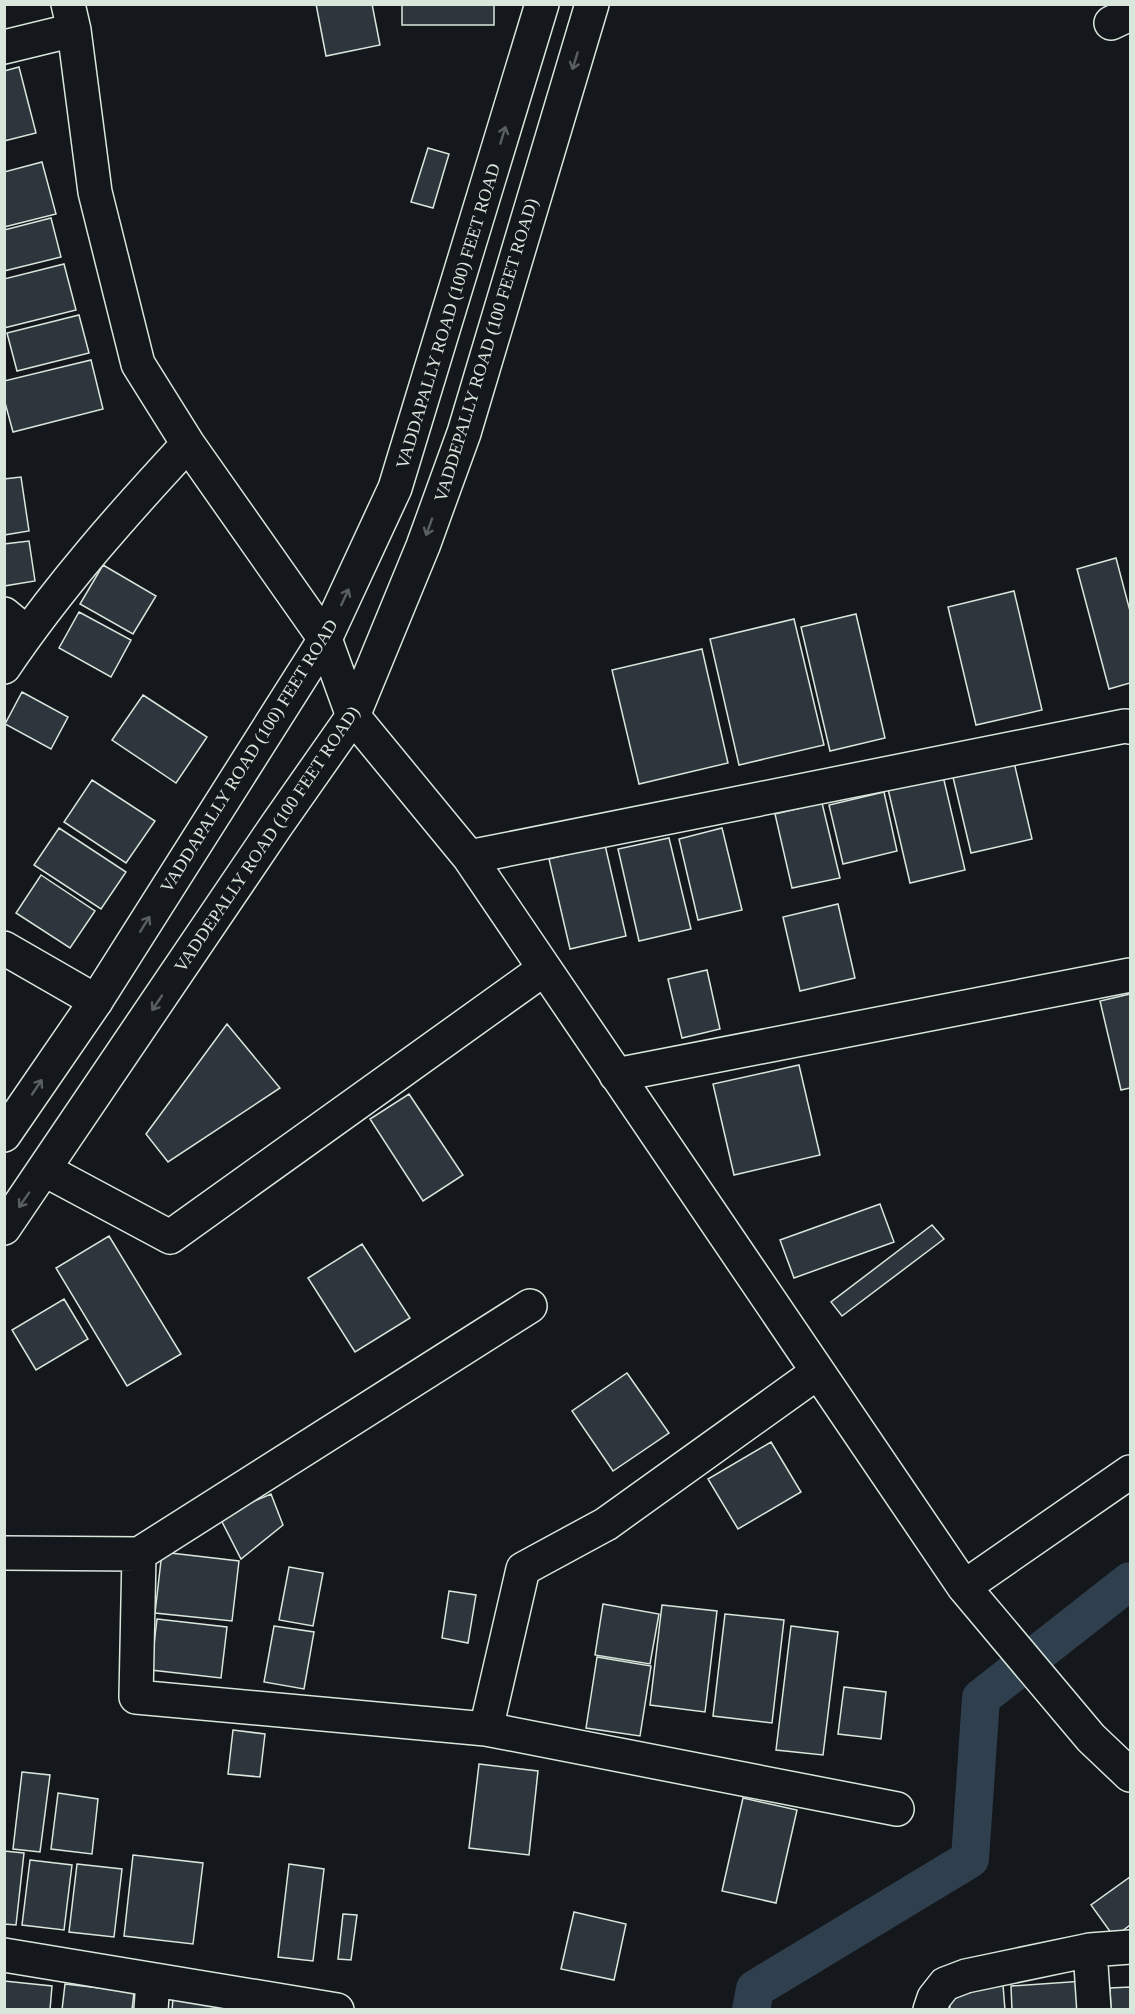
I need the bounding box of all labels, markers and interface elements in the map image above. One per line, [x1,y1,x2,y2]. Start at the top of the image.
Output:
one-way arrow [569,51,580,70]
one-way arrow [498,126,509,145]
street label: VADDAPALLY ROAD (100) FEET ROAD [392,161,505,471]
street label: VADDEPALLY ROAD (100 FEET ROAD) [430,196,543,504]
one-way arrow [423,517,434,536]
one-way arrow [340,588,351,606]
street label: VADDAPALLY ROAD (100) FEET ROAD [156,616,343,897]
street label: VADDEPALLY ROAD (100 FEET ROAD) [170,702,365,976]
one-way arrow [139,916,151,933]
one-way arrow [150,995,163,1012]
one-way arrow [31,1079,43,1096]
one-way arrow [18,1191,30,1208]

